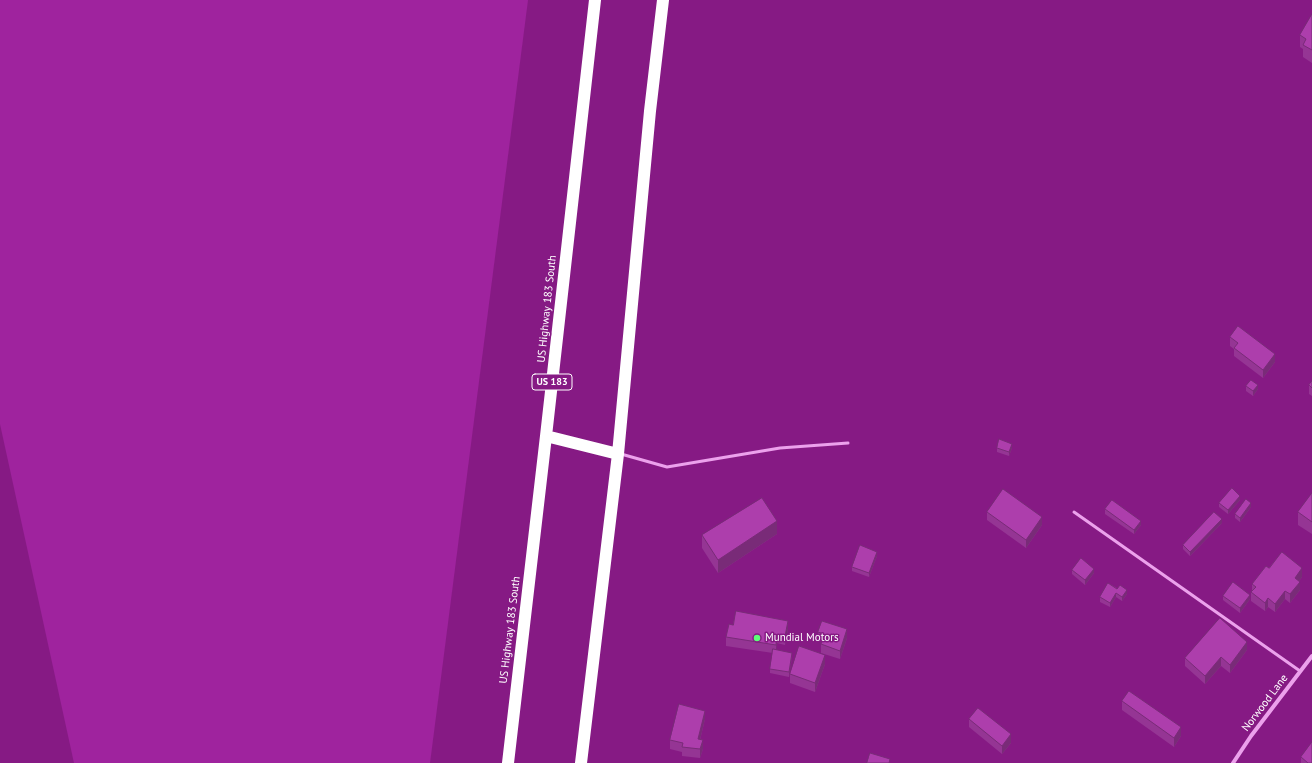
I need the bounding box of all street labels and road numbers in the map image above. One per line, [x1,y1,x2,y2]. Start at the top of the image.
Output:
street label: US Highway 183 South [535,255,559,363]
road number: US 183 [532,374,572,390]
street label: US Highway 183 South [497,576,523,684]
street label: Norwood Lane [1239,672,1291,734]

